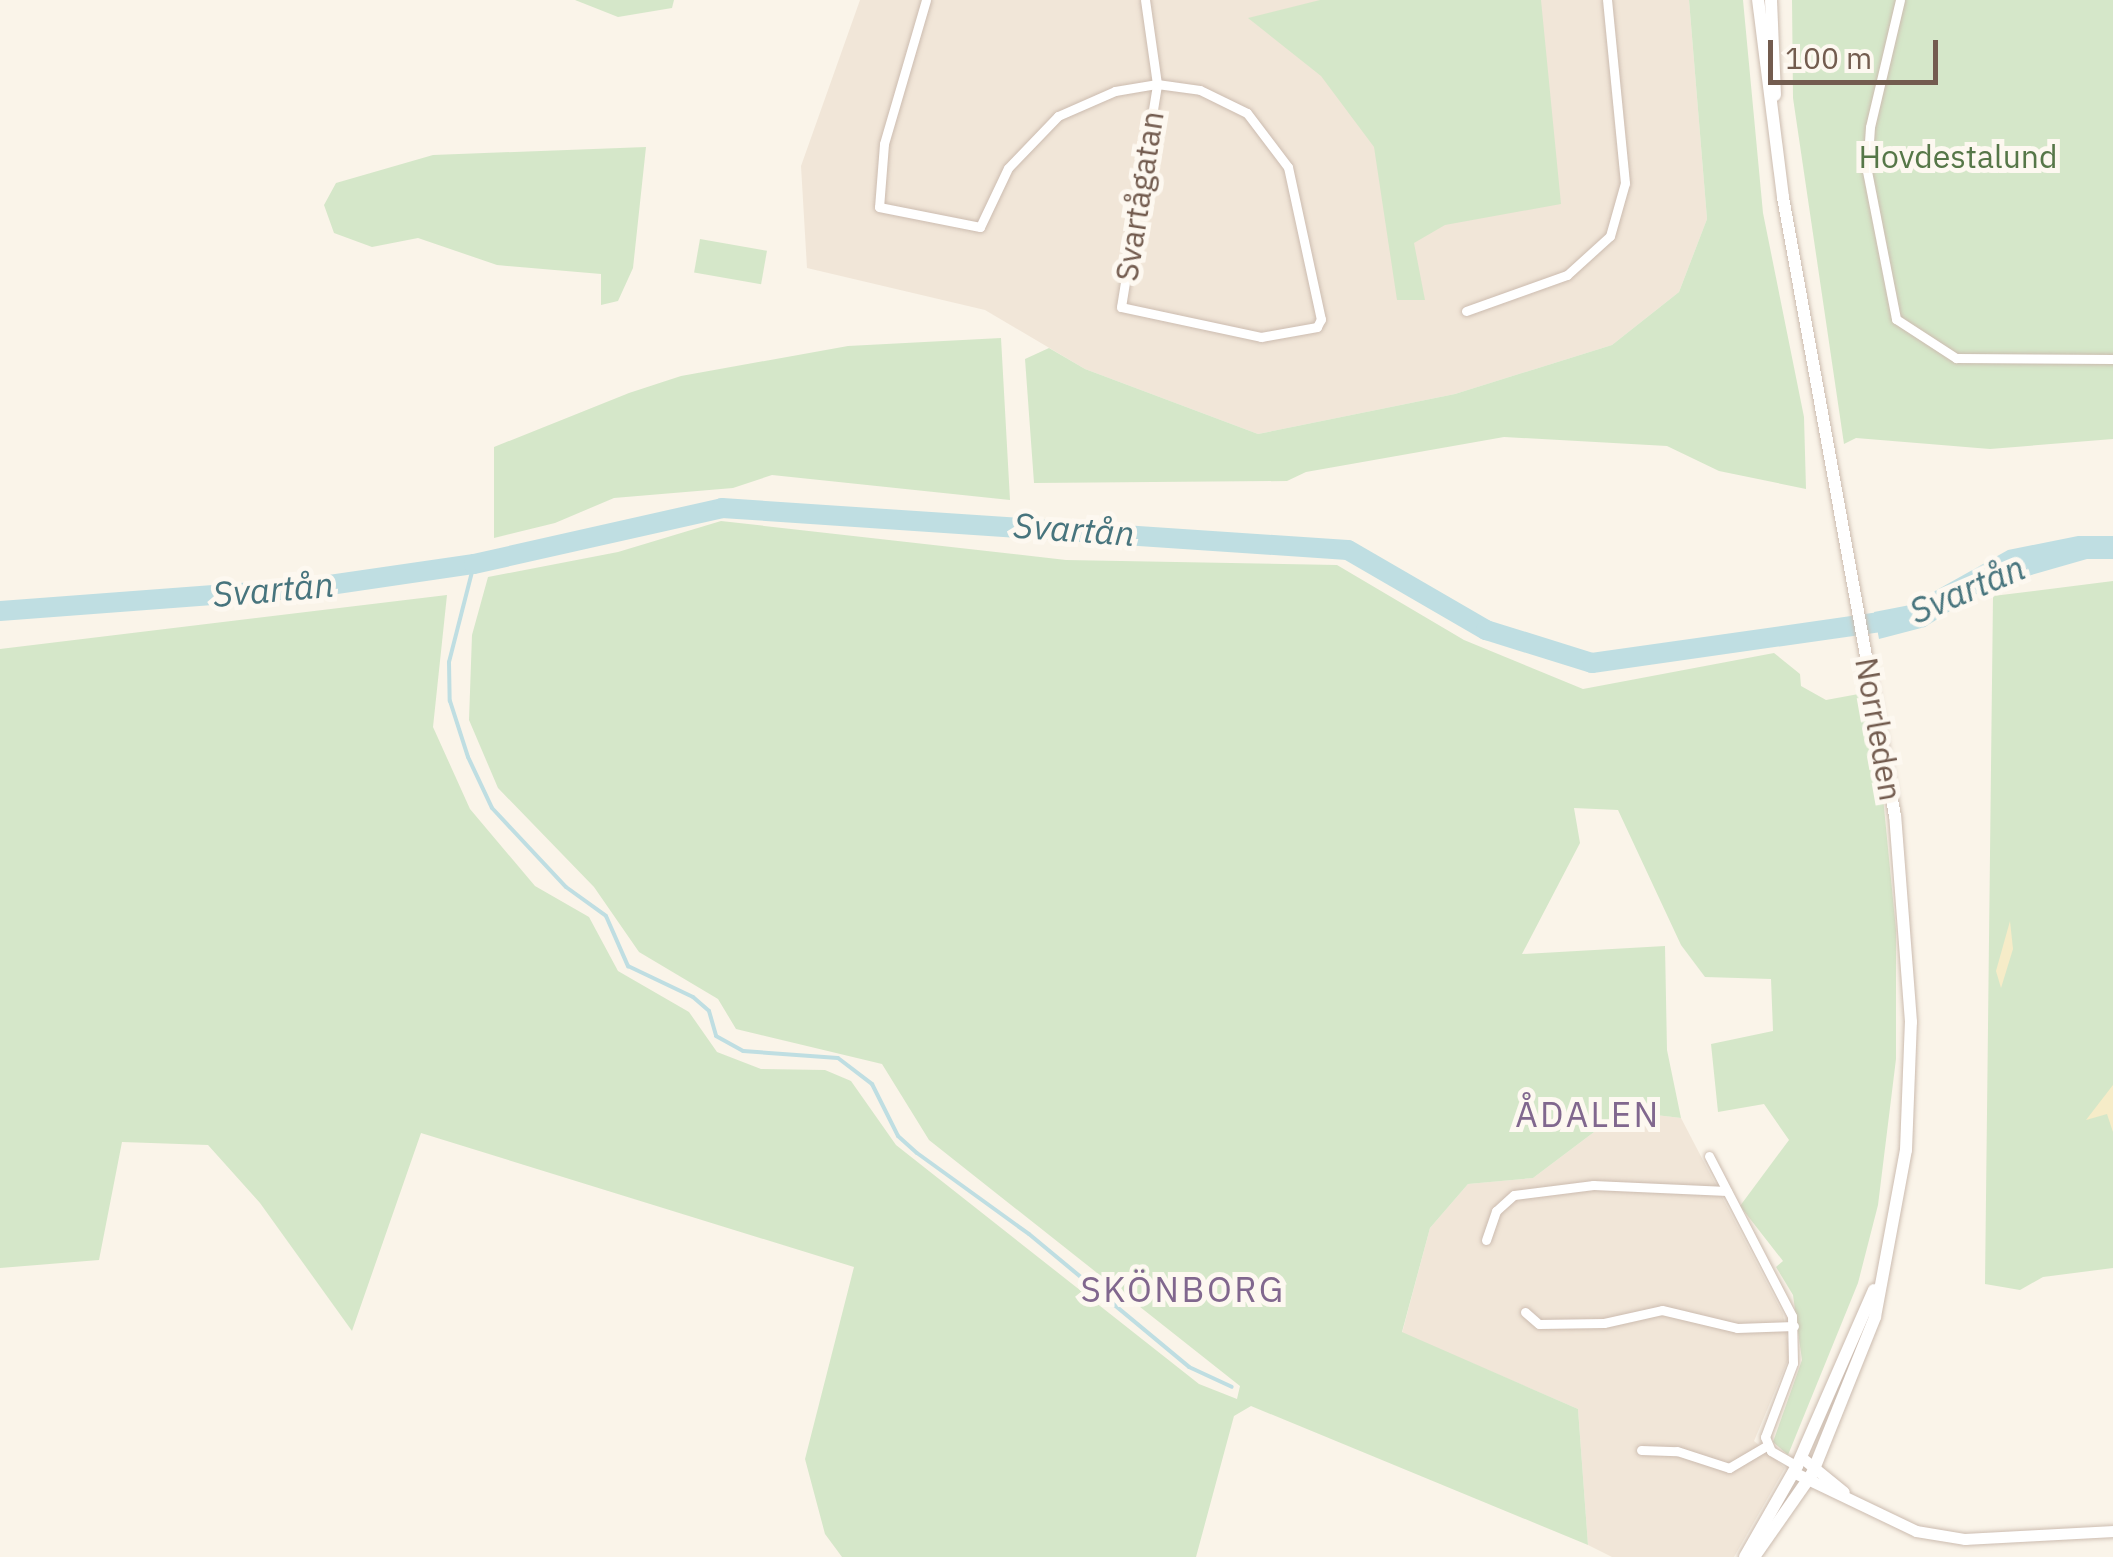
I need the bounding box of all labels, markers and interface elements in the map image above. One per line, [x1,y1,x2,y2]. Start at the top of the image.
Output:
scale bar [1773,20,1943,82]
text: 100 m [1785,38,1872,77]
street label: Svartågatan [1107,108,1171,284]
park label: Hovdestalund [1858,137,2058,175]
water label: Svartån [1012,504,1136,554]
water label: Svartån [1903,546,2031,632]
water label: Svartån [211,563,335,615]
street label: Norrleden [1848,654,1910,804]
district label: ÅDALEN [1515,1093,1661,1135]
district label: SKÖNBORG [1080,1268,1286,1310]

